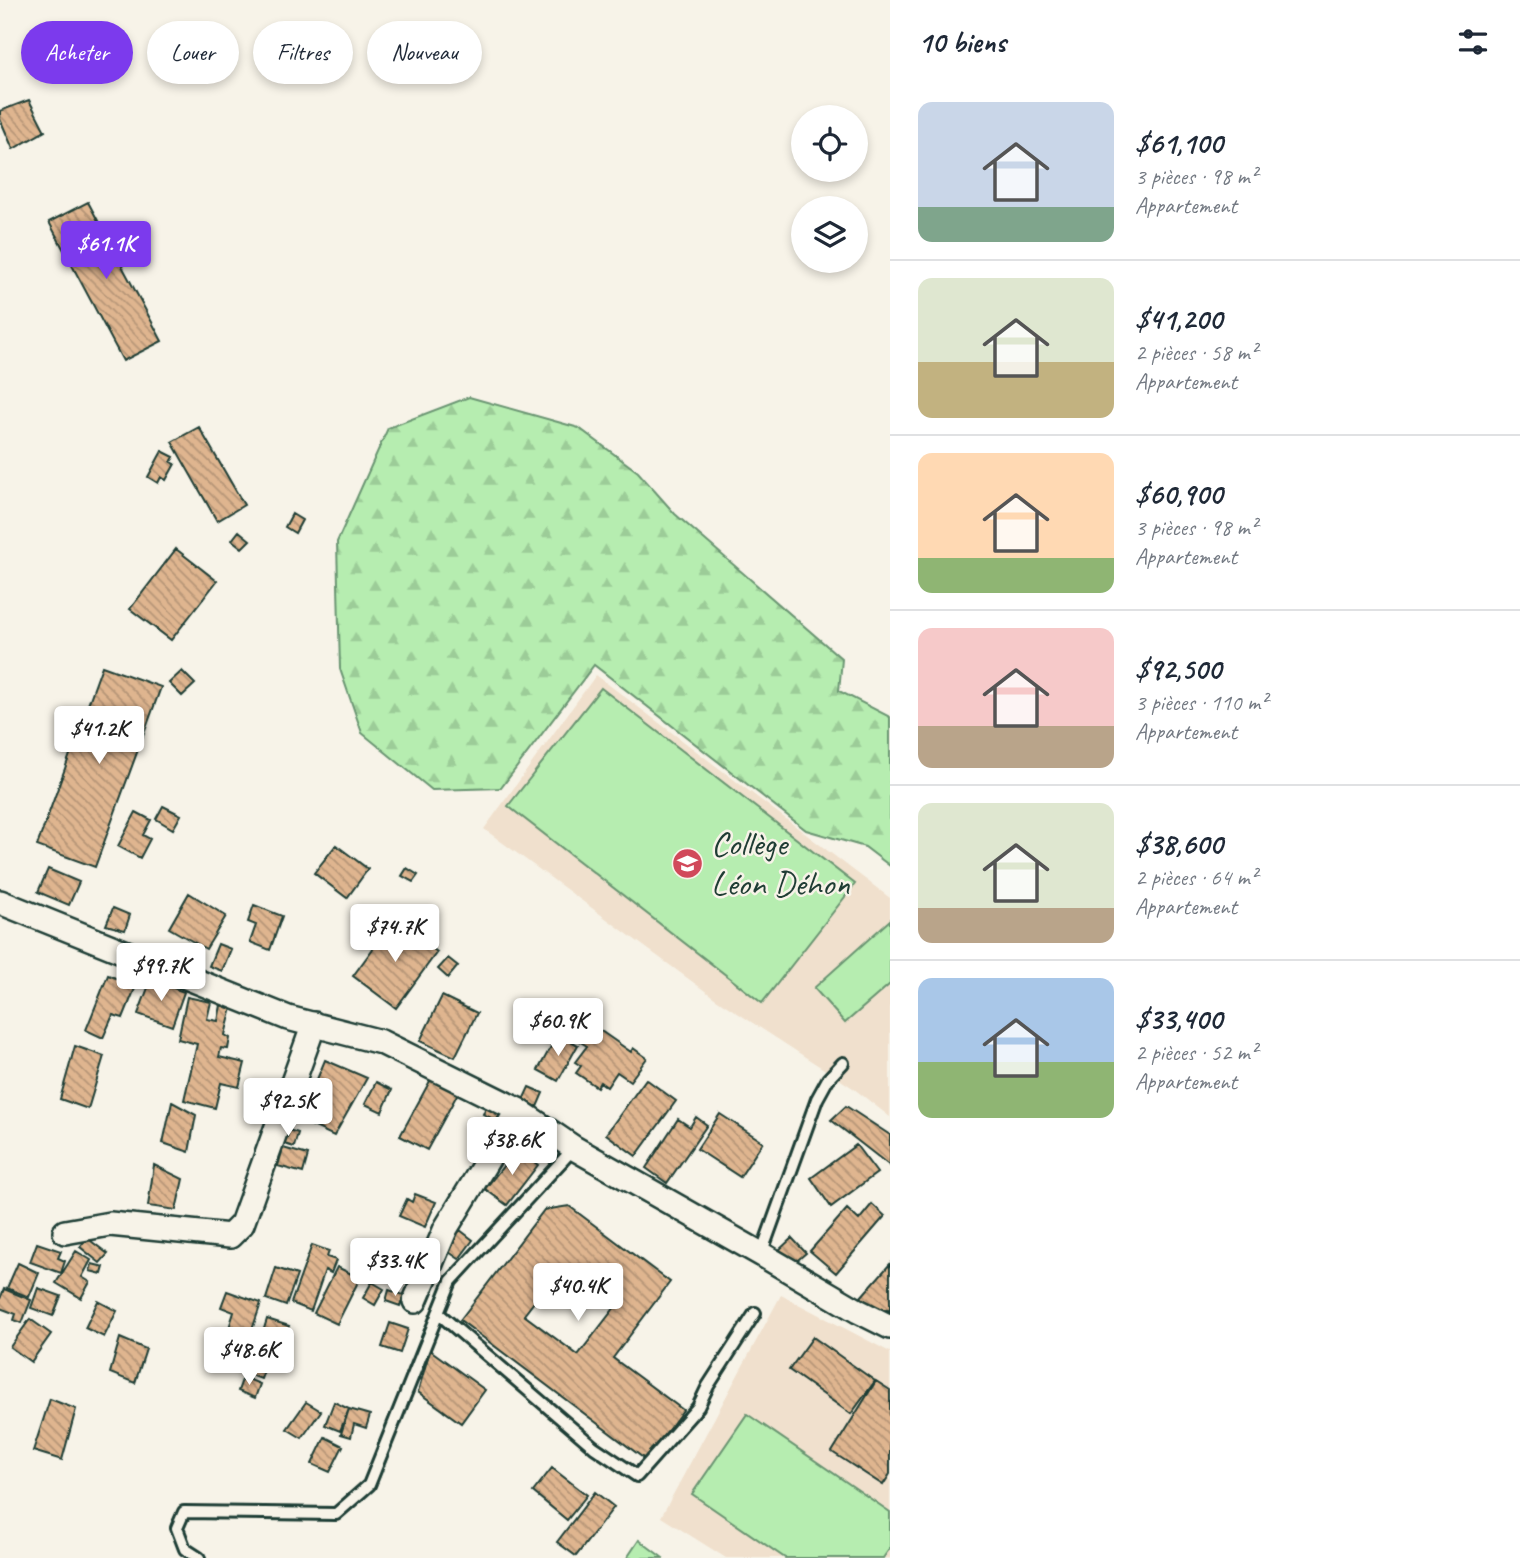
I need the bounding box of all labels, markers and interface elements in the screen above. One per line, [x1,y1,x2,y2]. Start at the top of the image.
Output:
chip: Acheter [21,21,133,84]
chip: Louer [147,21,239,84]
chip: Filtres [253,21,353,84]
chip: Nouveau [367,21,482,84]
text: 10 biens [918,23,1006,61]
icon: filters [1454,23,1492,61]
map controls [791,105,868,273]
button: locate [791,105,868,182]
text: $61,100 [1135,124,1223,162]
icon: home [974,130,1058,214]
text: 3 pièces · 98 m² [1135,162,1257,191]
text: Appartement [1135,191,1237,220]
button: layers [791,196,868,273]
pin: $61.1K [49,222,163,281]
text: $61.1K [77,229,135,258]
text: $41,200 [1135,300,1222,338]
icon: home [974,306,1058,390]
text: 2 pièces · 58 m² [1135,338,1257,367]
text: Appartement [1135,367,1237,396]
text: $60,900 [1135,475,1222,513]
icon: home [974,481,1058,565]
text: 3 pièces · 98 m² [1135,513,1257,542]
text: Appartement [1135,542,1237,571]
text: $92,500 [1135,650,1221,688]
icon: home [974,656,1058,740]
text: 3 pièces · 110 m² [1135,688,1267,717]
pin: $41.2K [42,706,156,766]
text: $41.2K [70,714,128,743]
text: Appartement [1135,717,1237,746]
place label: Collège Léon Déhon [711,821,850,906]
text: $38,600 [1135,825,1223,863]
icon: home [974,831,1058,915]
school or university icon: Collège Léon Déhon [671,846,705,880]
text: 2 pièces · 64 m² [1135,863,1257,892]
text: Appartement [1135,892,1237,921]
pin: $74.7K [338,904,452,964]
text: $74.7K [366,912,424,941]
pin: $99.7K [104,944,218,1003]
text: $99.7K [133,951,190,980]
pin: $60.9K [501,998,615,1058]
text: $33,400 [1135,1000,1222,1038]
text: $60.9K [529,1006,587,1035]
icon: home [974,1006,1058,1090]
text: 2 pièces · 52 m² [1135,1038,1257,1067]
text: Appartement [1135,1067,1237,1096]
pin: $92.5K [231,1078,345,1138]
text: $92.5K [260,1086,317,1115]
pin: $38.6K [455,1118,569,1177]
text: $38.6K [483,1125,541,1154]
pin: $33.4K [338,1238,452,1298]
text: $33.4K [366,1246,424,1275]
pin: $40.4K [521,1264,635,1323]
text: $40.4K [549,1271,607,1300]
pin: $48.6K [192,1328,306,1387]
text: $48.6K [220,1335,278,1364]

